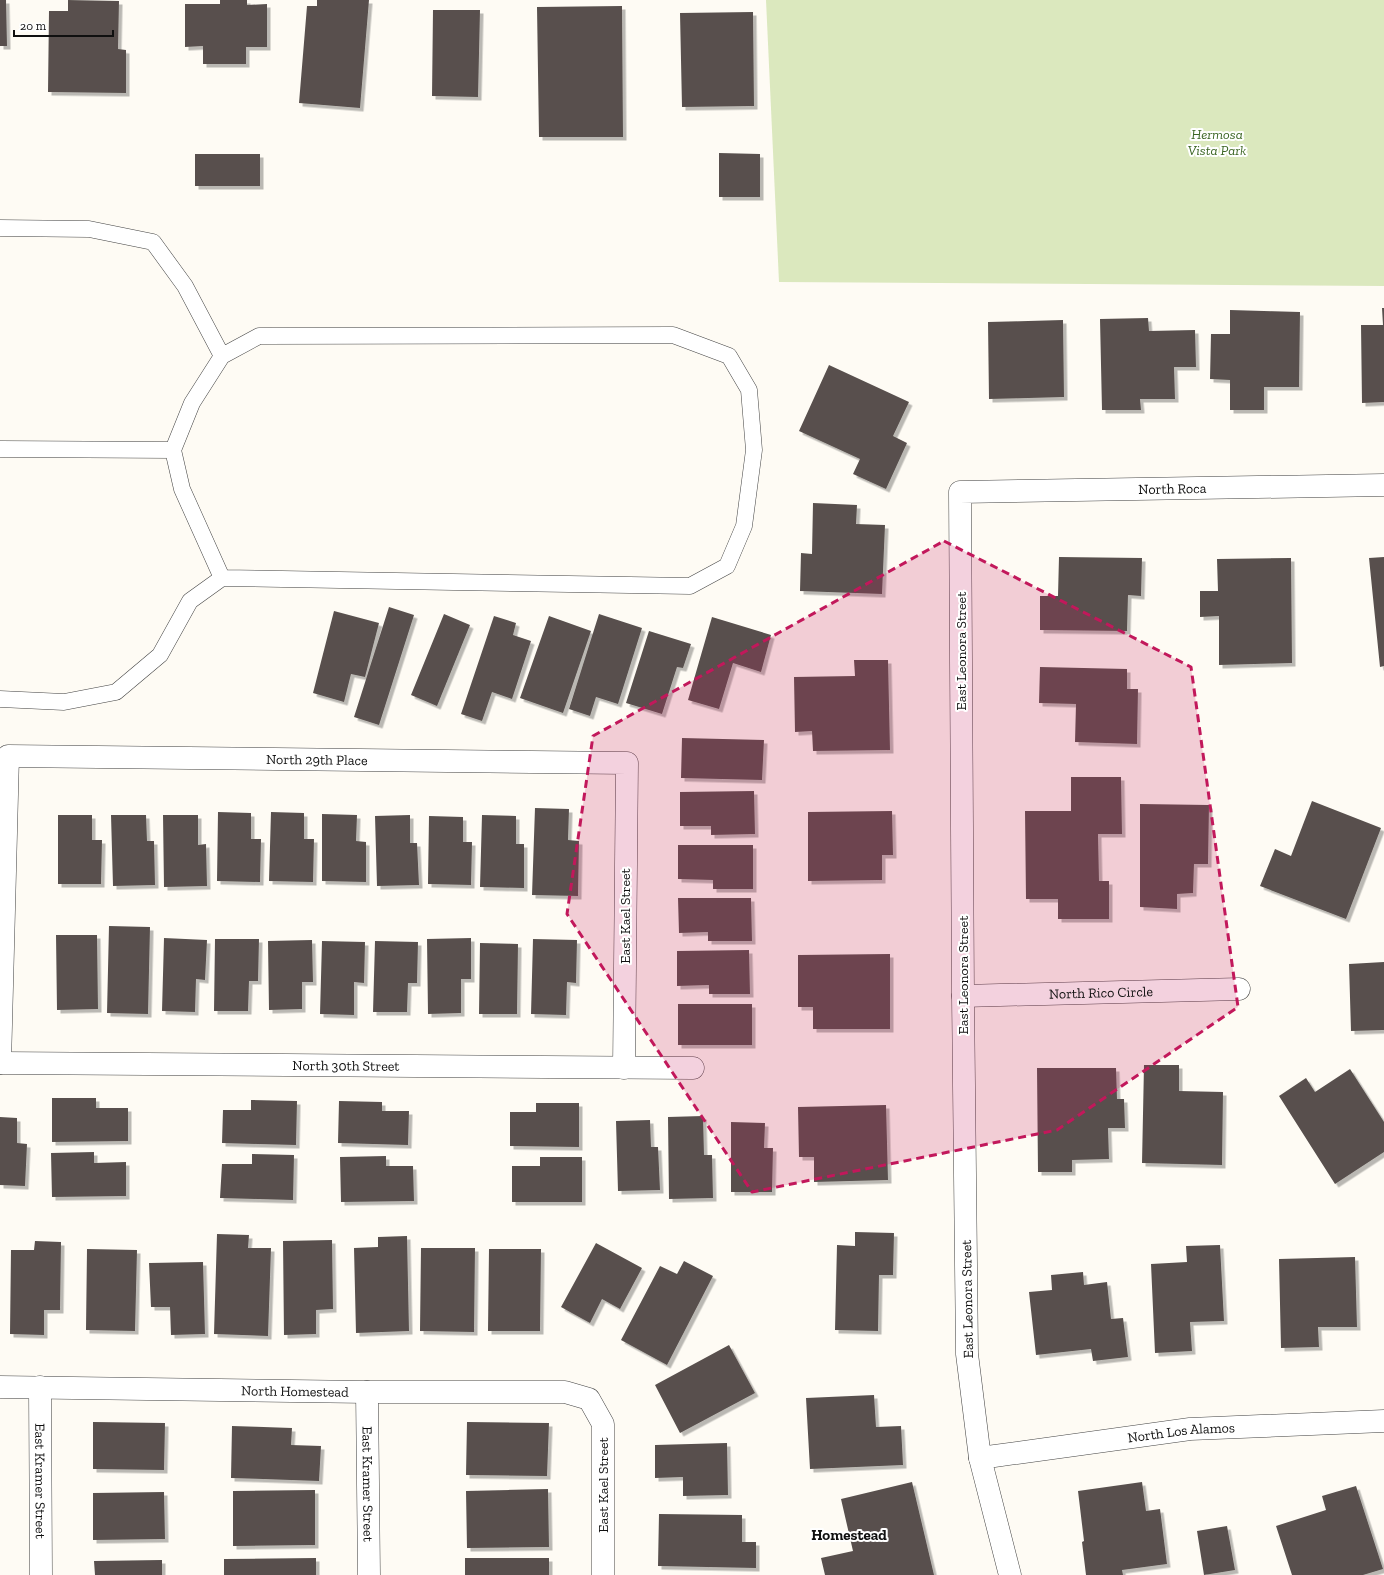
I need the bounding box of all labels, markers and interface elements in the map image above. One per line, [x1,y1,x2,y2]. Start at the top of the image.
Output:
scale bar [14,12,113,38]
text: 20 m [20,19,47,33]
park label: Hermosa Vista Park [1188,126,1246,159]
street label: North Roca [1138,480,1207,498]
street label: East Leonora Street [953,591,970,710]
street label: North 29th Place [266,751,368,769]
street label: East Kael Street [617,867,634,964]
street label: East Leonora Street [955,915,972,1034]
street label: North Rico Circle [1049,983,1154,1003]
street label: North 30th Street [292,1057,400,1075]
street label: East Leonora Street [958,1239,977,1359]
street label: North Homestead [241,1382,349,1401]
street label: North Los Alamos [1127,1419,1235,1447]
street label: East Kramer Street [31,1423,49,1540]
street label: East Kramer Street [358,1426,377,1543]
street label: East Kael Street [595,1436,612,1533]
district label: Homestead [811,1526,887,1544]

